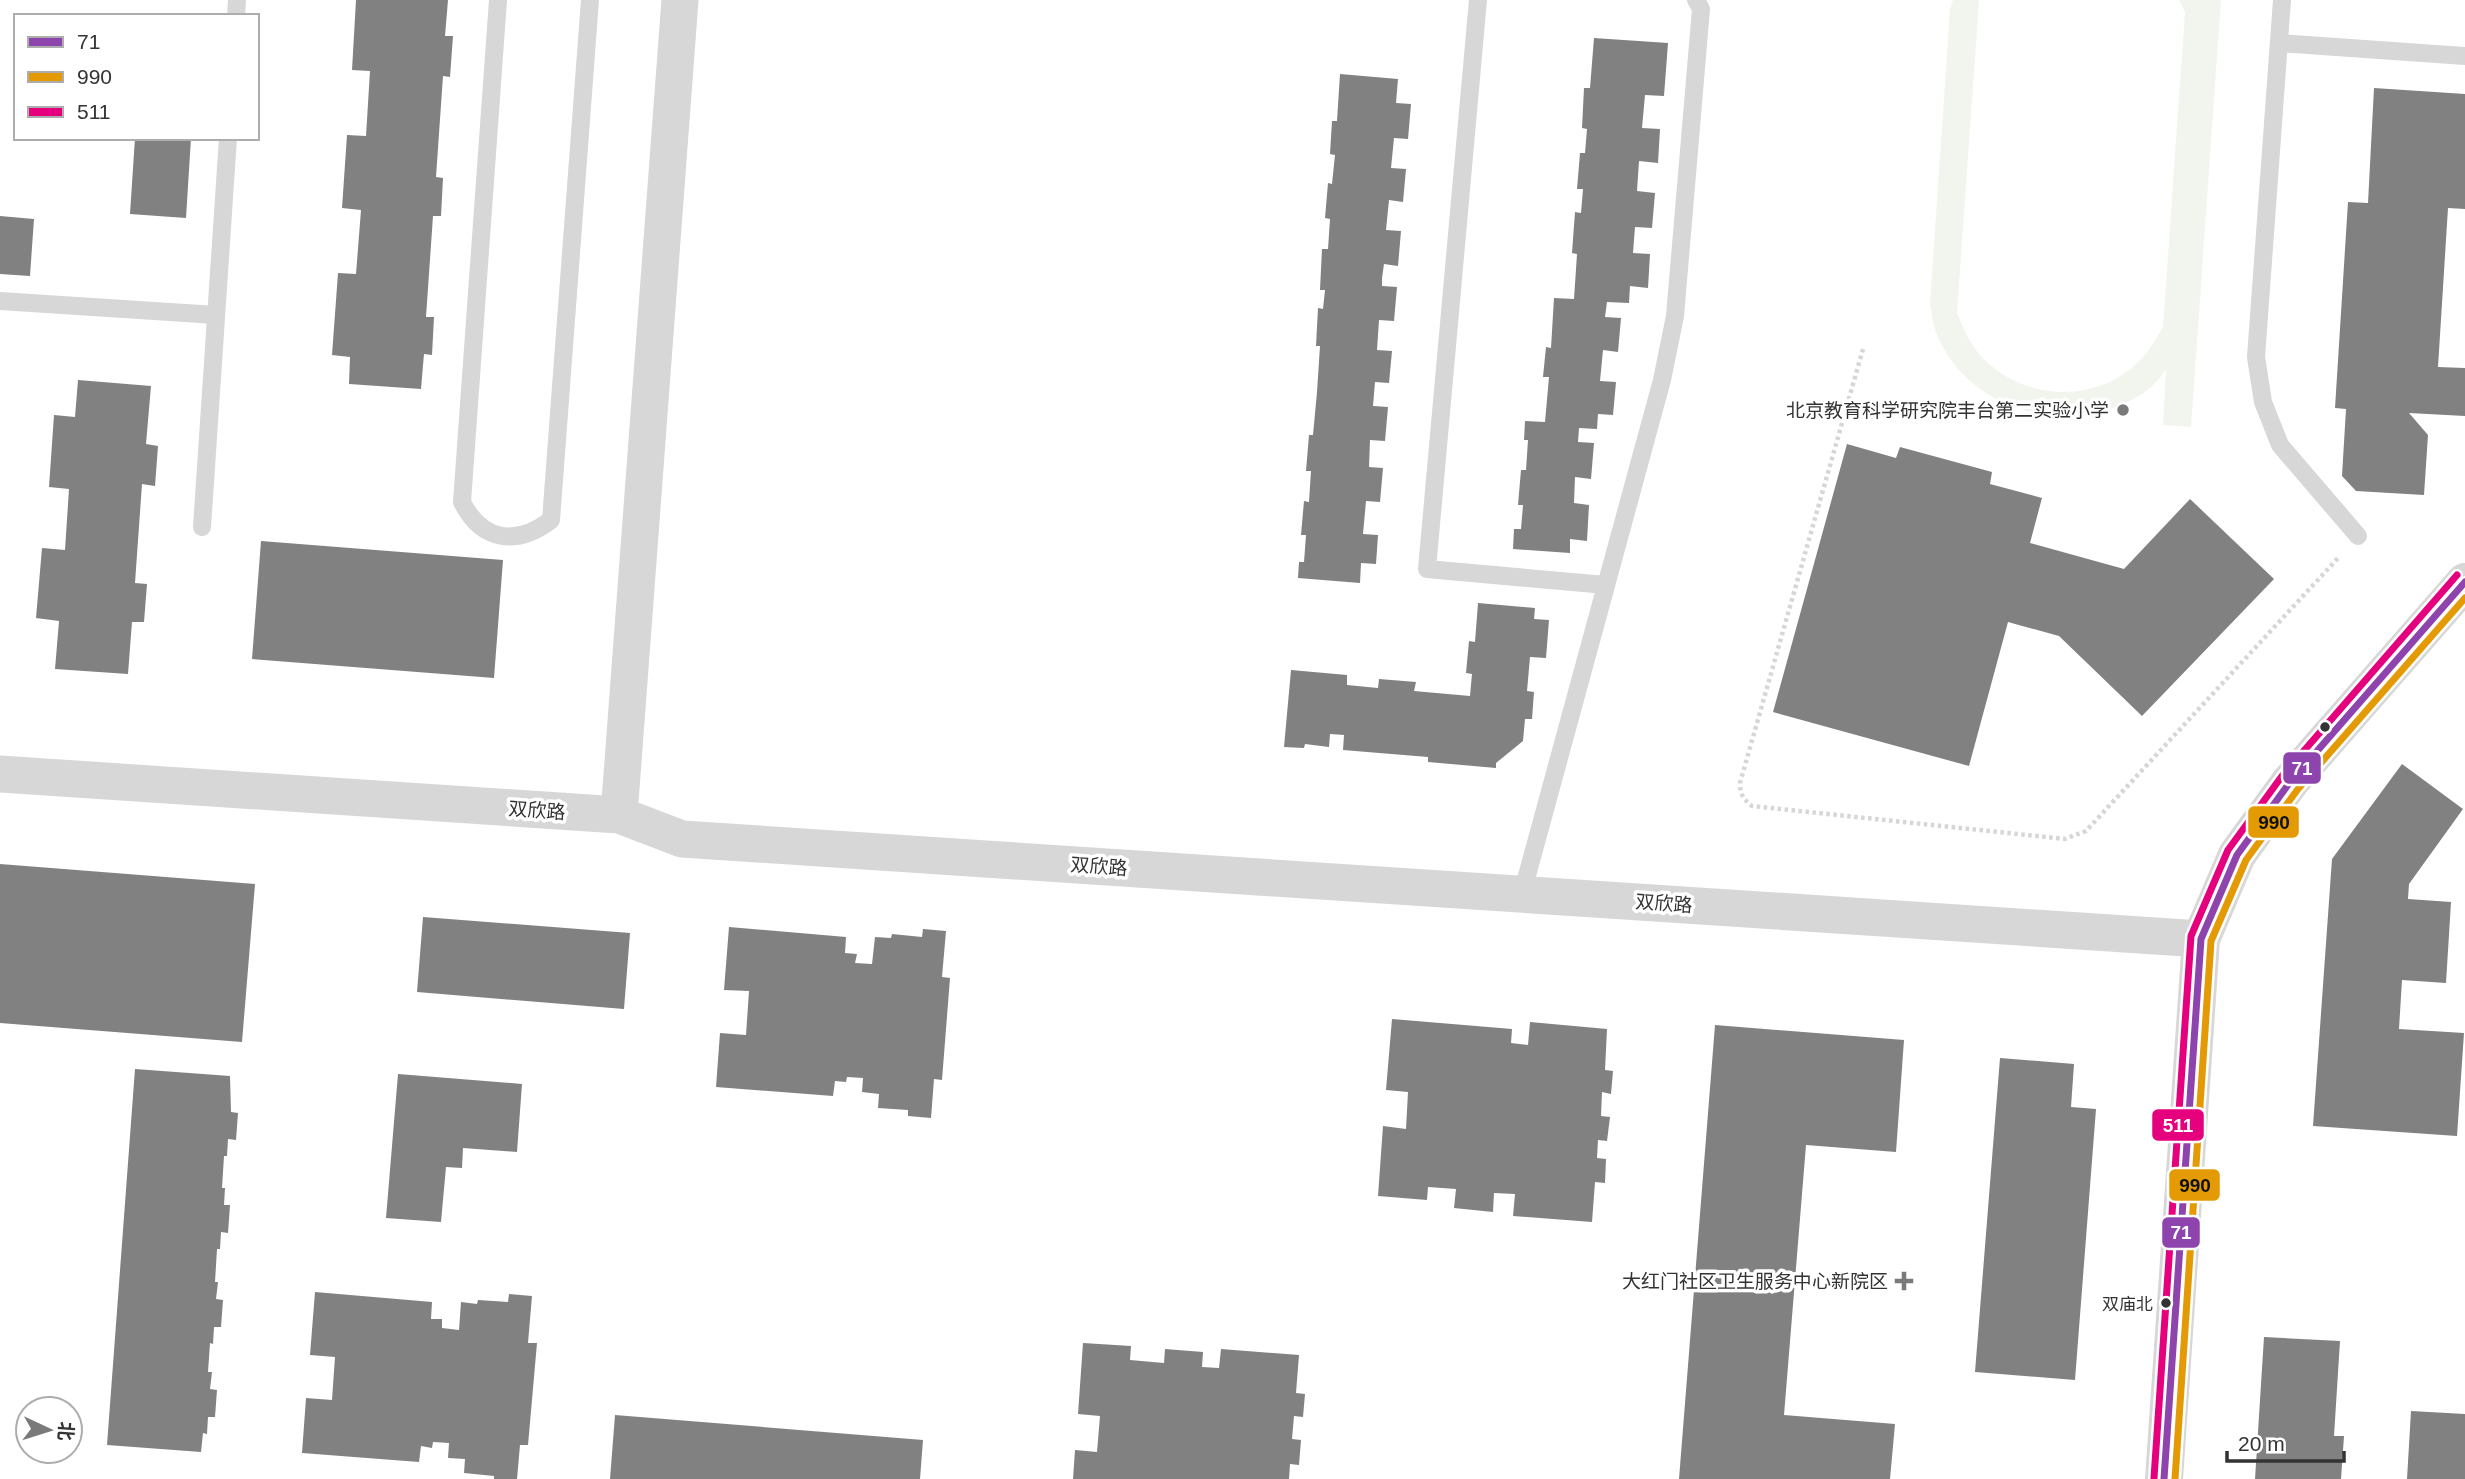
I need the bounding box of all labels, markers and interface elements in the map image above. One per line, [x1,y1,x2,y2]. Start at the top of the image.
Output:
legend [14,14,259,140]
text: 71 [77,30,100,53]
text: 990 [77,65,112,88]
text: 511 [77,100,110,123]
place label: 北京教育科学研究院丰台第二实验小学 [1786,400,2109,421]
marker: 北京教育科学研究院丰台第二实验小学 [2115,402,2131,418]
unlabelled marker [2318,720,2332,734]
line badge: 71 [2282,751,2322,785]
text: 71 [2291,758,2313,779]
street label: 双欣路 [508,798,566,823]
line badge: 990 [2247,805,2300,839]
text: 990 [2258,812,2290,833]
street label: 双欣路 [1070,854,1128,879]
street label: 双欣路 [1635,891,1693,916]
line badge: 511 [2151,1108,2205,1142]
text: 511 [2163,1115,2194,1136]
line badge: 990 [2168,1168,2221,1202]
text: 990 [2179,1175,2211,1196]
line badge: 71 [2161,1216,2201,1249]
text: 71 [2170,1222,2192,1243]
place label: 大红门社区卫生服务中心新院区 [1622,1271,1888,1292]
marker: 大红门社区卫生服务中心新院区 [1894,1271,1914,1291]
place label: 双庙北 [2102,1295,2153,1314]
marker: 双庙北 [2159,1296,2173,1310]
north arrow [14,1395,84,1465]
scale bar [2227,1420,2344,1464]
text: 北 [54,1421,77,1441]
text: 20 m [2238,1432,2285,1455]

